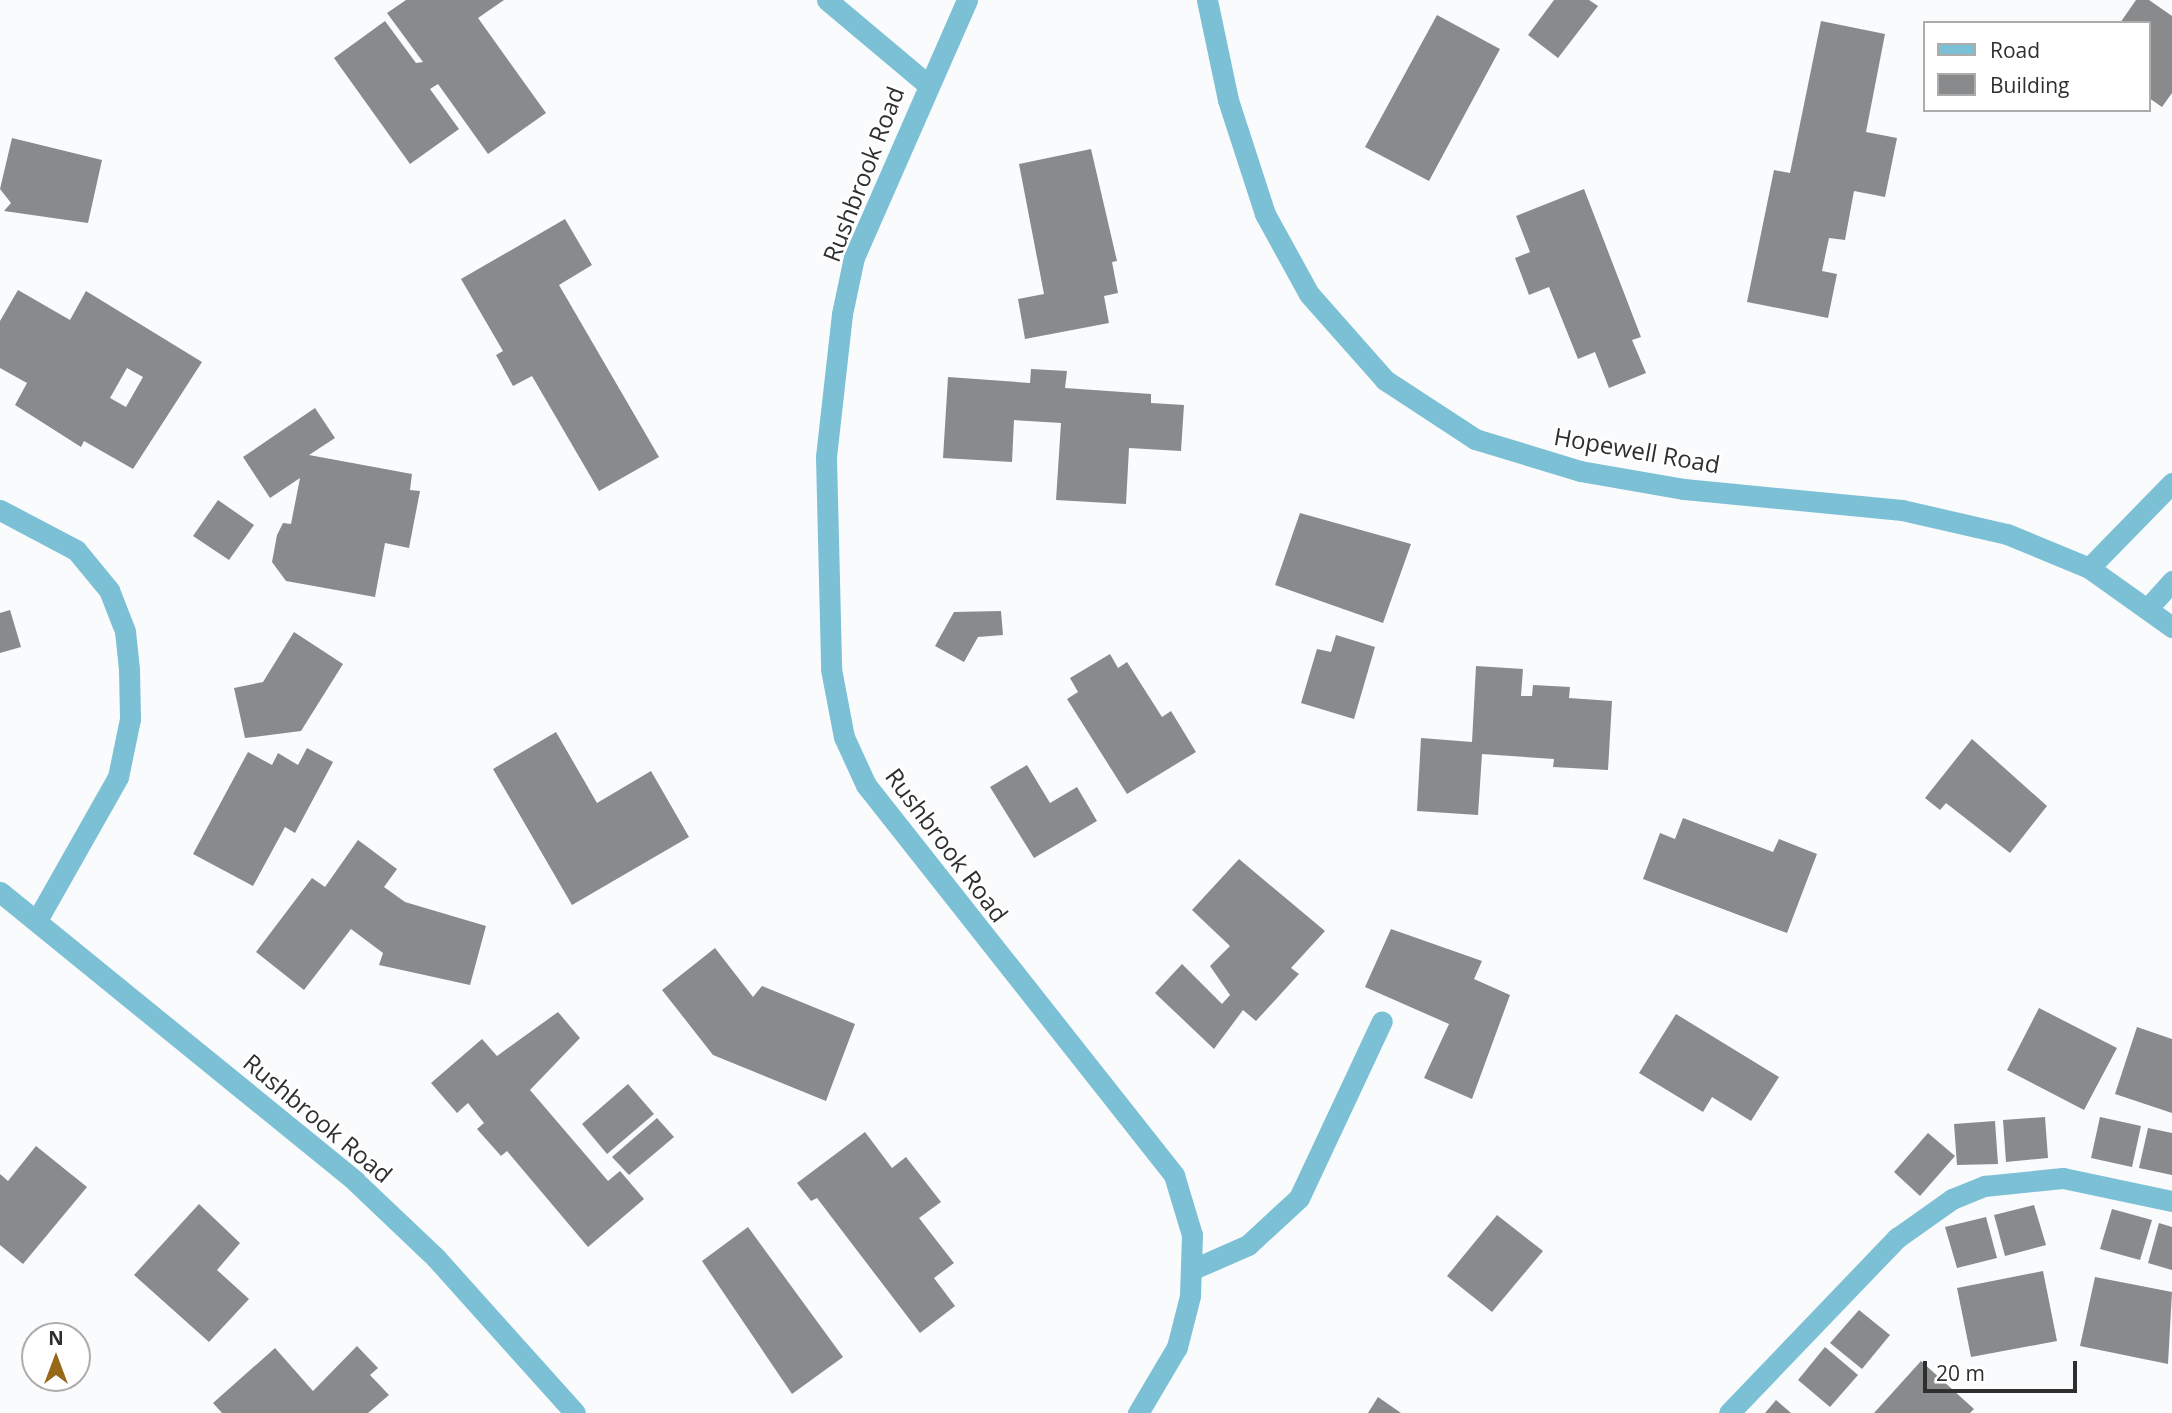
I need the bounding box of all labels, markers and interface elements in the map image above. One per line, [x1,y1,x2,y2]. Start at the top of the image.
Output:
legend [1924,21,2151,112]
text: Road [1990,36,2040,64]
text: Building [1990,71,2069,99]
street label: Rushbrook Road [816,82,910,266]
street label: Hopewell Road [1552,421,1722,479]
street label: Rushbrook Road [880,762,1014,928]
street label: Rushbrook Road [238,1047,398,1189]
north arrow [21,1322,91,1392]
text: N [48,1325,64,1351]
scale bar [1927,1346,2081,1390]
text: 20 m [1936,1359,1985,1387]

